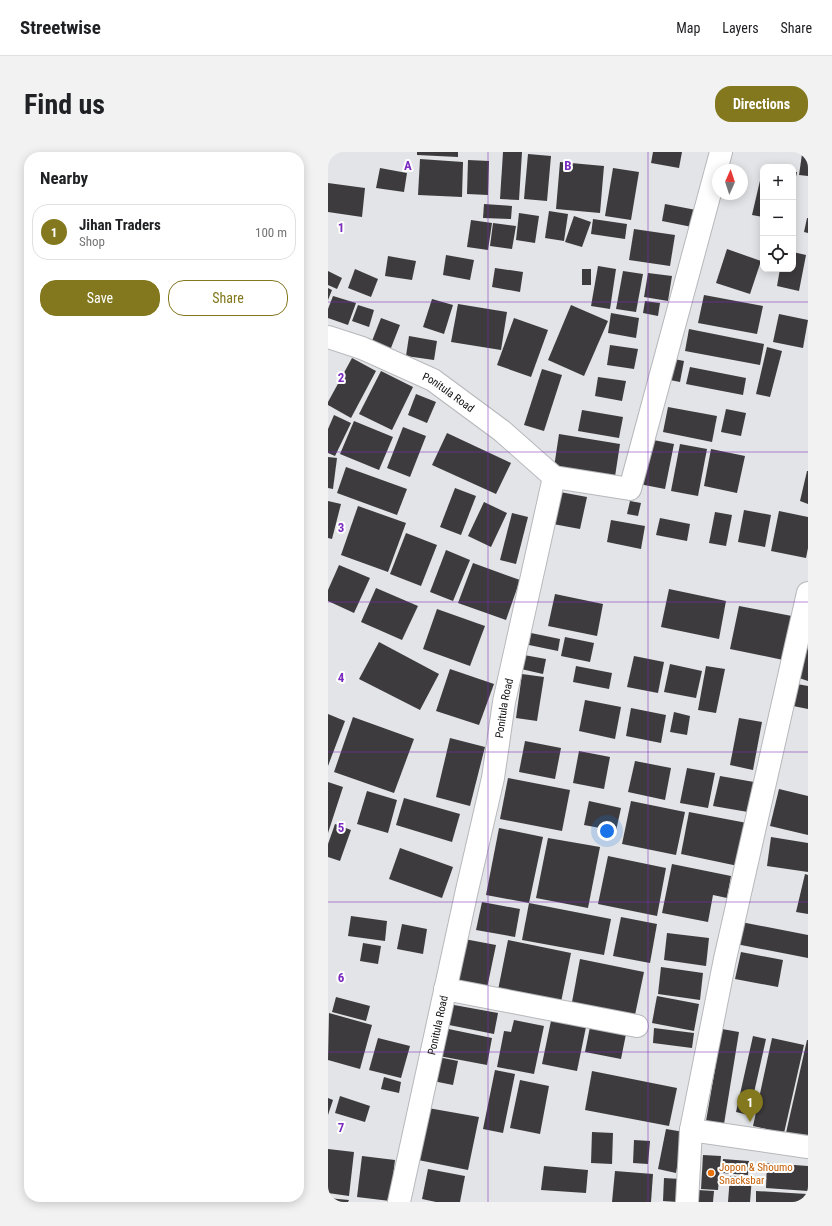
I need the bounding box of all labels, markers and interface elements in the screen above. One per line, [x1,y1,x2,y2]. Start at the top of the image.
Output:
text: Streetwise [20,16,101,39]
text: Map [676,20,700,36]
text: Layers [722,20,759,36]
text: Share [781,20,812,36]
button: Directions [715,86,808,122]
text: Find us [24,88,105,121]
text: A [404,158,412,173]
text: B [564,158,572,173]
north arrow [712,164,748,200]
map controls [760,164,796,272]
button: + [760,164,796,200]
text: Nearby [40,168,88,188]
button: − [760,200,796,236]
text: Jihan Traders [79,216,161,234]
text: 1 [338,220,344,235]
text: 1 [51,225,57,240]
text: 100 m [255,225,287,240]
text: Shop [79,234,105,249]
button: locate [760,236,796,272]
button: Save [40,280,160,316]
button: Share [168,280,288,316]
text: 2 [338,370,345,385]
street label: Ponitula Road [420,370,476,415]
text: 3 [338,520,344,535]
text: 4 [338,670,345,685]
street label: Ponitula Road [493,677,516,739]
text: 5 [338,820,345,835]
your location [597,821,617,841]
text: 6 [338,970,345,985]
street label: Ponitula Road [425,994,451,1056]
pin: 1 [737,1089,763,1122]
text: 7 [338,1120,345,1135]
place label: Jopon & Shoumo Snacksbar [719,1161,793,1187]
marker: Jopon & Shoumo Snacksbar [706,1168,716,1178]

